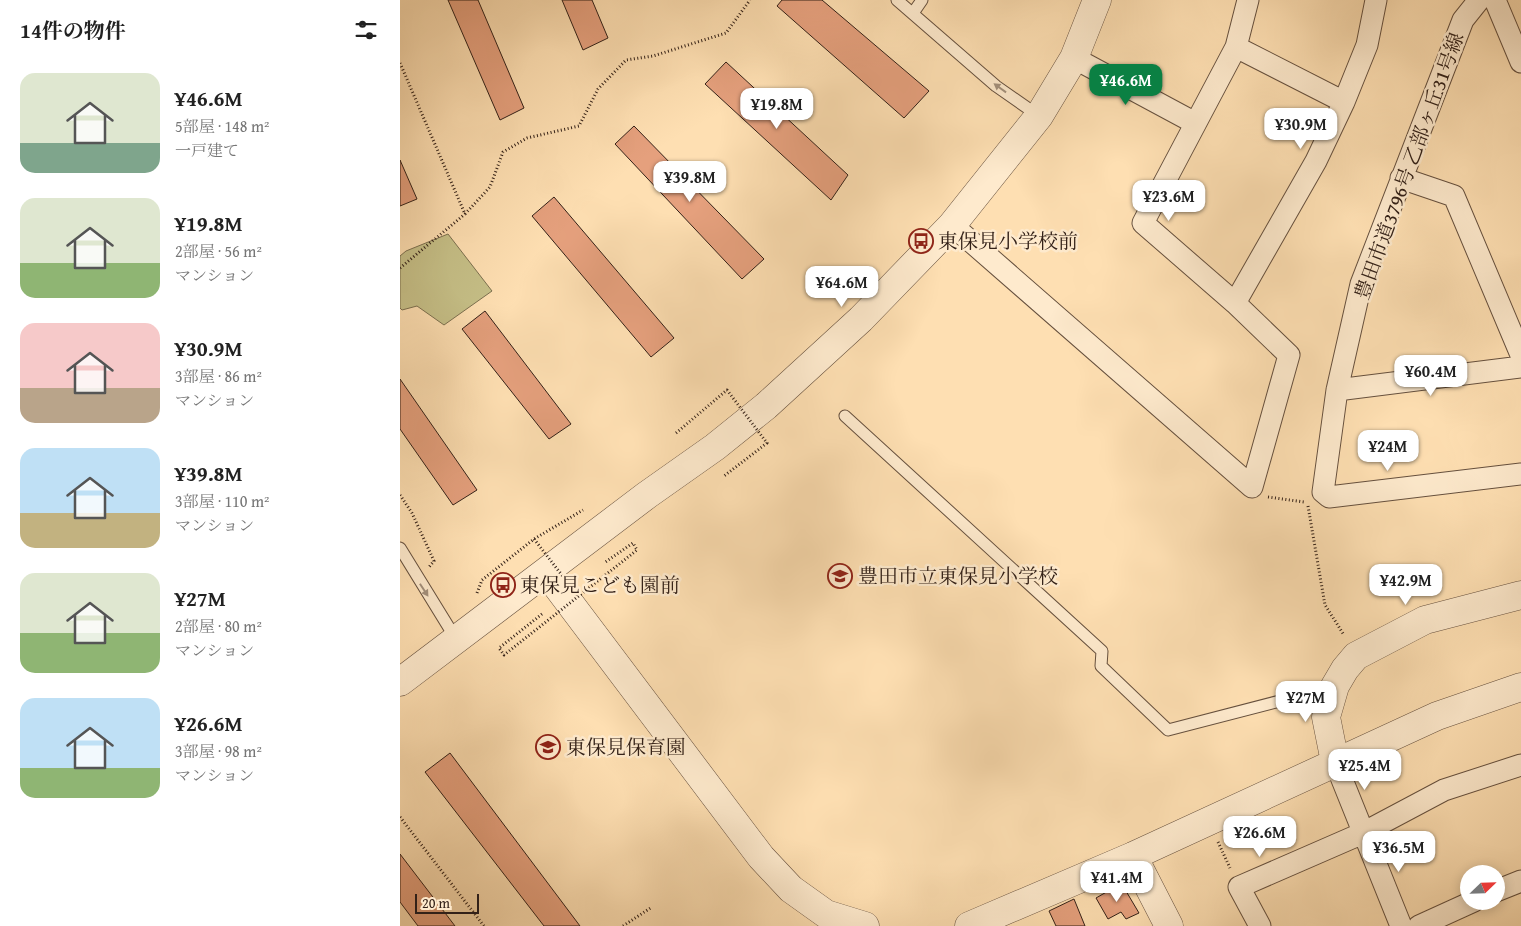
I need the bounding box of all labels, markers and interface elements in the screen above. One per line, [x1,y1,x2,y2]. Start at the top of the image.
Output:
text: 14件の物件 [20,15,126,46]
icon: filters [352,16,380,44]
street label: 豊田市道3796号 乙部ヶ丘31号線 [1347,28,1470,303]
pin: ¥46.6M [1085,64,1167,106]
text: ¥46.6M [1100,68,1152,92]
text: ¥46.6M [175,83,243,114]
one-way arrow [993,83,1006,93]
pin: ¥19.8M [736,88,818,130]
text: ¥19.8M [751,92,803,116]
icon: home [60,93,120,153]
pin: ¥30.9M [1260,108,1342,150]
text: ¥30.9M [1275,112,1327,136]
text: 5部屋 · 148 m² [175,114,270,138]
text: 一戸建て [175,138,239,162]
pin: ¥39.8M [649,160,731,203]
text: ¥39.8M [664,165,716,189]
pin: ¥23.6M [1128,180,1210,222]
text: ¥23.6M [1143,184,1195,208]
text: ¥19.8M [175,208,243,239]
icon: home [60,218,120,278]
place label: 東保見小学校前 [938,226,1078,255]
bus stop icon: 東保見小学校前 [908,228,934,254]
text: 2部屋 · 56 m² [175,239,262,263]
text: マンション [175,263,254,287]
pin: ¥64.6M [801,266,883,308]
text: ¥64.6M [816,270,868,294]
text: ¥30.9M [175,333,243,364]
icon: home [60,343,120,403]
pin: ¥60.4M [1390,354,1472,397]
text: ¥60.4M [1405,359,1457,383]
text: 3部屋 · 86 m² [175,364,262,388]
text: マンション [175,388,254,412]
pin: ¥24M [1358,430,1418,472]
text: ¥24M [1369,434,1407,458]
text: ¥39.8M [175,458,243,489]
icon: home [60,468,120,528]
text: 3部屋 · 110 m² [175,489,270,513]
text: マンション [175,513,254,537]
place label: 豊田市立東保見小学校 [858,561,1058,590]
school or university icon: 豊田市立東保見小学校 [827,563,853,589]
pin: ¥42.9M [1365,564,1447,606]
text: ¥42.9M [1380,568,1432,592]
place label: 東保見こども園前 [520,570,680,599]
bus stop icon: 東保見こども園前 [490,572,516,598]
text: ¥27M [175,583,226,614]
one-way arrow [420,584,429,597]
icon: home [60,593,120,653]
text: 2部屋 · 80 m² [175,614,262,638]
text: マンション [175,638,254,662]
pin: ¥27M [1276,680,1336,723]
text: ¥27M [1287,685,1325,709]
text: ¥26.6M [175,708,243,739]
icon: home [60,718,120,778]
place label: 東保見保育園 [566,732,686,761]
school or university icon: 東保見保育園 [535,734,561,760]
text: 3部屋 · 98 m² [175,739,262,763]
pin: ¥25.4M [1324,748,1406,791]
text: ¥25.4M [1339,753,1391,777]
text: マンション [175,763,254,787]
pin: ¥26.6M [1219,816,1301,858]
text: ¥26.6M [1234,820,1286,844]
pin: ¥36.5M [1358,830,1440,873]
text: ¥36.5M [1373,835,1425,859]
pin: ¥41.4M [1076,860,1158,903]
text: ¥41.4M [1091,865,1143,889]
north arrow [1460,865,1505,910]
map controls [1460,865,1505,910]
scale bar [415,891,479,914]
text: 20 m [422,893,450,913]

